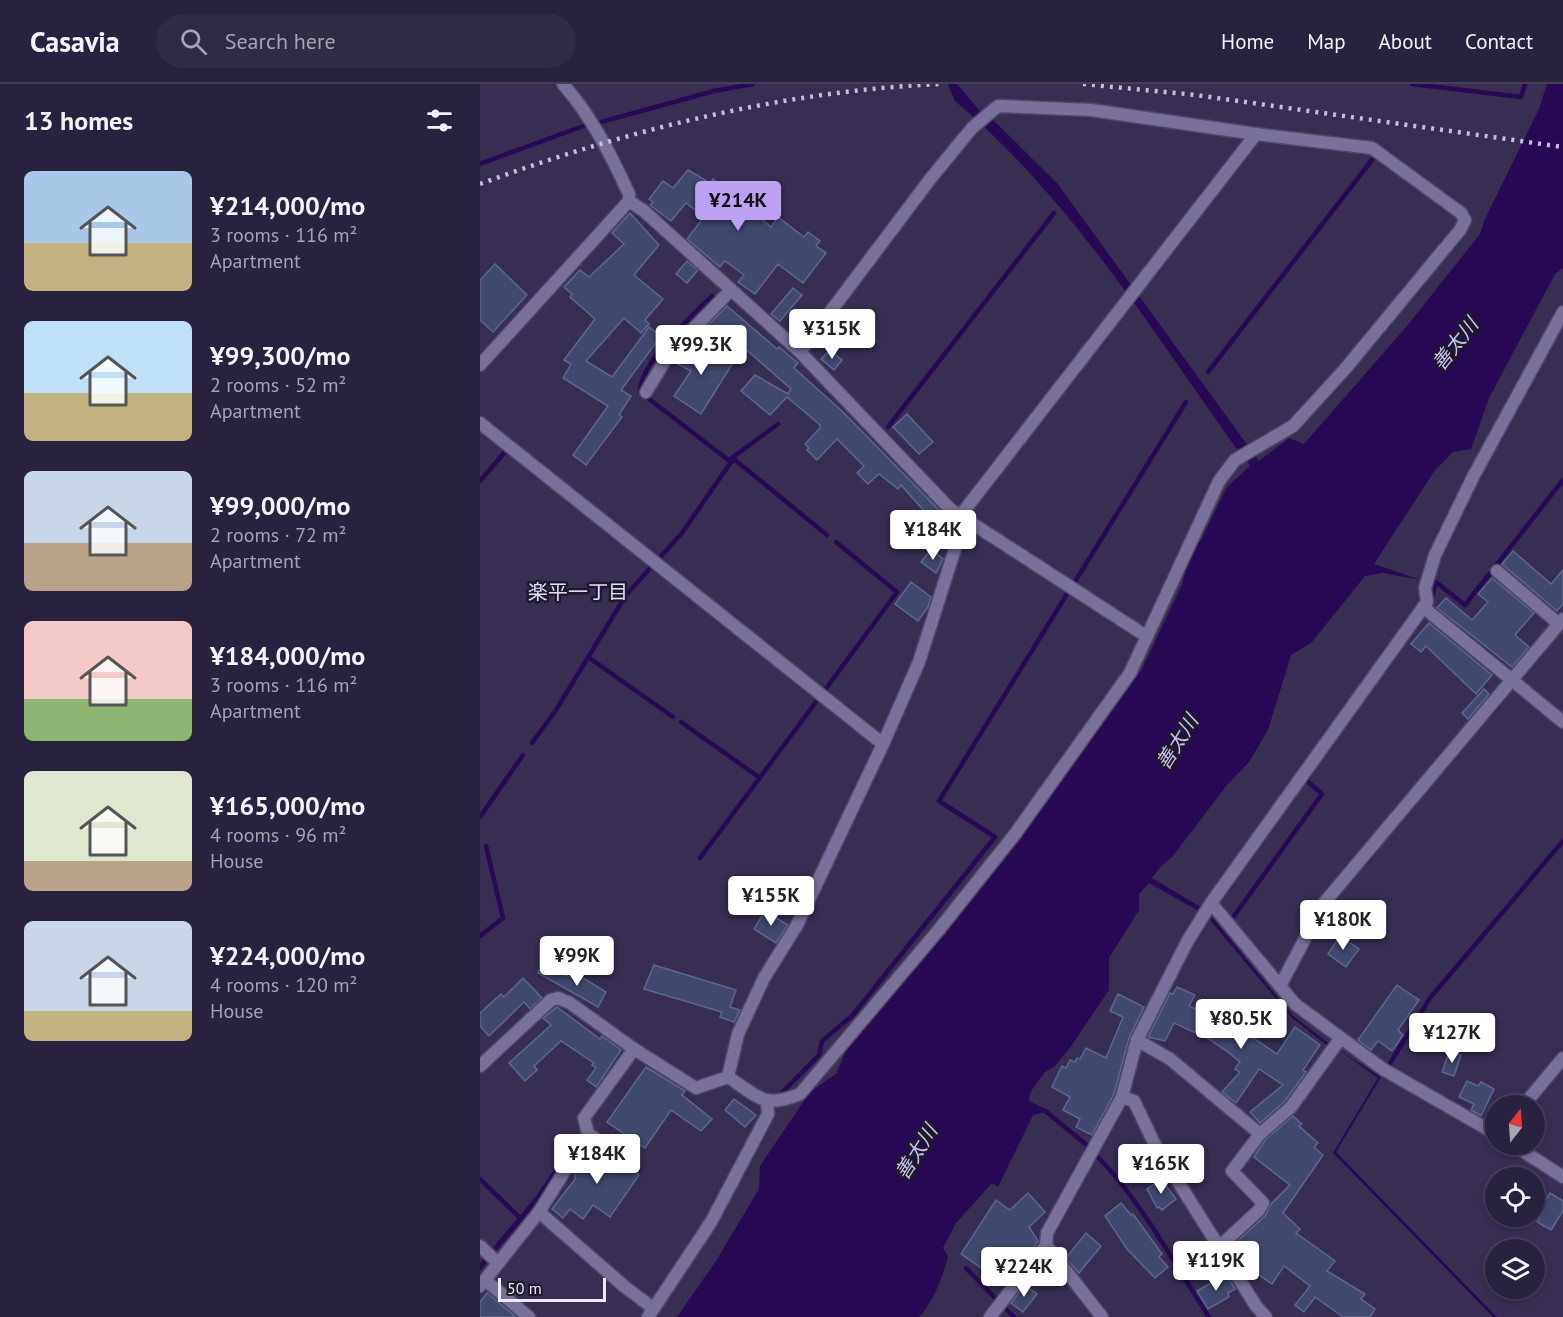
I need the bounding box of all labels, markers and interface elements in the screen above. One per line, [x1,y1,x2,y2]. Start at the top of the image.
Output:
search box [156,14,576,68]
text: Casavia [30,23,120,60]
icon: search [177,25,210,58]
text: Search here [225,27,336,55]
text: Home [1221,28,1274,55]
text: Map [1307,28,1346,55]
text: About [1379,28,1432,55]
text: Contact [1465,28,1533,55]
text: 13 homes [24,104,133,137]
icon: filters [423,104,456,137]
pin: ¥214K [696,181,780,232]
text: ¥214K [709,187,767,213]
text: ¥214,000/mo [210,189,365,222]
icon: home [72,195,144,267]
text: 3 rooms · 116 m² [210,222,357,248]
text: Apartment [210,248,301,274]
pin: ¥315K [790,309,874,360]
water label: 善太川 [1426,311,1485,376]
text: ¥315K [803,315,861,341]
pin: ¥99.3K [652,325,750,376]
text: ¥99.3K [670,331,732,357]
text: ¥99,300/mo [210,339,351,372]
icon: home [72,345,144,417]
text: 2 rooms · 52 m² [210,372,346,398]
text: Apartment [210,398,301,424]
text: ¥99,000/mo [210,489,351,522]
icon: home [72,495,144,567]
pin: ¥184K [891,510,975,561]
text: ¥184K [904,516,962,542]
text: 2 rooms · 72 m² [210,522,346,548]
text: Apartment [210,548,301,574]
district label: 楽平一丁目 [528,579,628,605]
text: ¥184,000/mo [210,639,365,672]
icon: home [72,645,144,717]
text: 3 rooms · 116 m² [210,672,357,698]
text: Apartment [210,698,301,724]
water label: 善太川 [1150,708,1205,774]
text: ¥165,000/mo [210,789,365,822]
icon: home [72,795,144,867]
text: 4 rooms · 96 m² [210,822,346,848]
text: House [210,848,264,874]
pin: ¥155K [729,876,813,927]
text: ¥155K [742,882,800,908]
pin: ¥180K [1301,900,1385,951]
text: ¥180K [1314,906,1372,932]
pin: ¥99K [541,936,613,987]
text: ¥224,000/mo [210,939,365,972]
text: ¥99K [554,942,600,968]
icon: home [72,945,144,1017]
text: 4 rooms · 120 m² [210,972,357,998]
text: House [210,998,264,1024]
pin: ¥80.5K [1192,999,1290,1050]
text: ¥80.5K [1210,1005,1272,1031]
pin: ¥127K [1410,1013,1494,1064]
text: ¥127K [1423,1019,1481,1045]
north arrow [1485,1095,1545,1155]
map controls [1485,1095,1545,1299]
water label: 善太川 [889,1118,944,1184]
pin: ¥184K [555,1134,639,1185]
text: ¥184K [568,1140,626,1166]
pin: ¥165K [1119,1144,1203,1195]
text: ¥165K [1132,1150,1190,1176]
button: locate [1485,1167,1545,1227]
button: layers [1485,1239,1545,1299]
pin: ¥119K [1174,1241,1258,1292]
pin: ¥224K [982,1247,1066,1298]
text: ¥119K [1187,1247,1245,1273]
text: ¥224K [995,1253,1053,1279]
scale bar [498,1275,606,1302]
text: 50 m [507,1278,542,1298]

